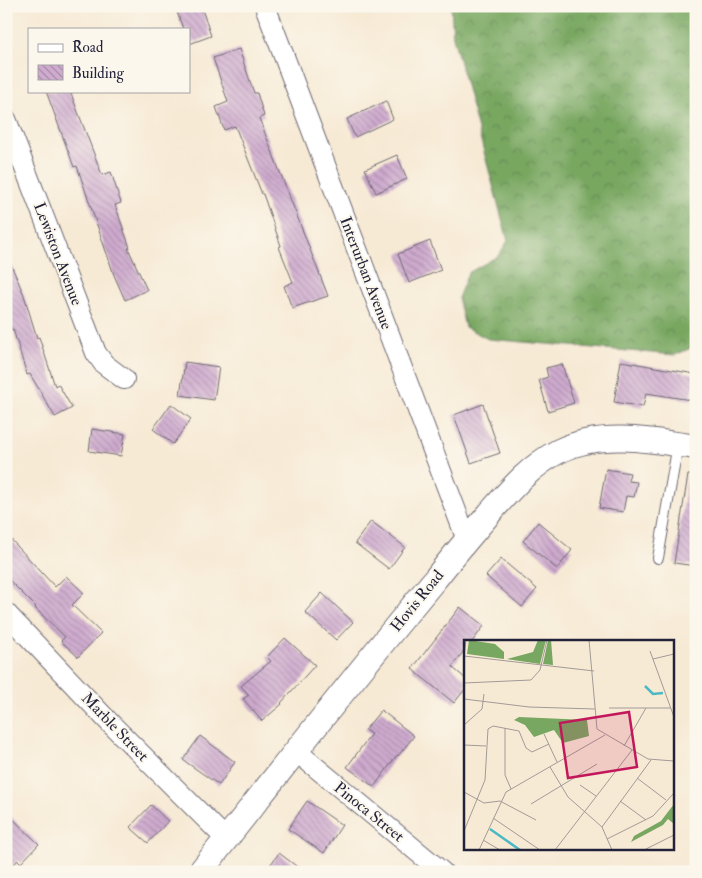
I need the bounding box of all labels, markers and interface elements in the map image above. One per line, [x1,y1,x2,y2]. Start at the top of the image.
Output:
legend [28,28,190,92]
text: Road [72,38,104,57]
text: Building [72,64,124,83]
street label: Lewiston Avenue [29,200,87,309]
street label: Interurban Avenue [335,214,397,332]
street label: Hovis Road [386,566,448,636]
inset map [464,640,674,850]
street label: Marble Street [77,688,153,766]
street label: Pinoca Street [330,778,408,846]

